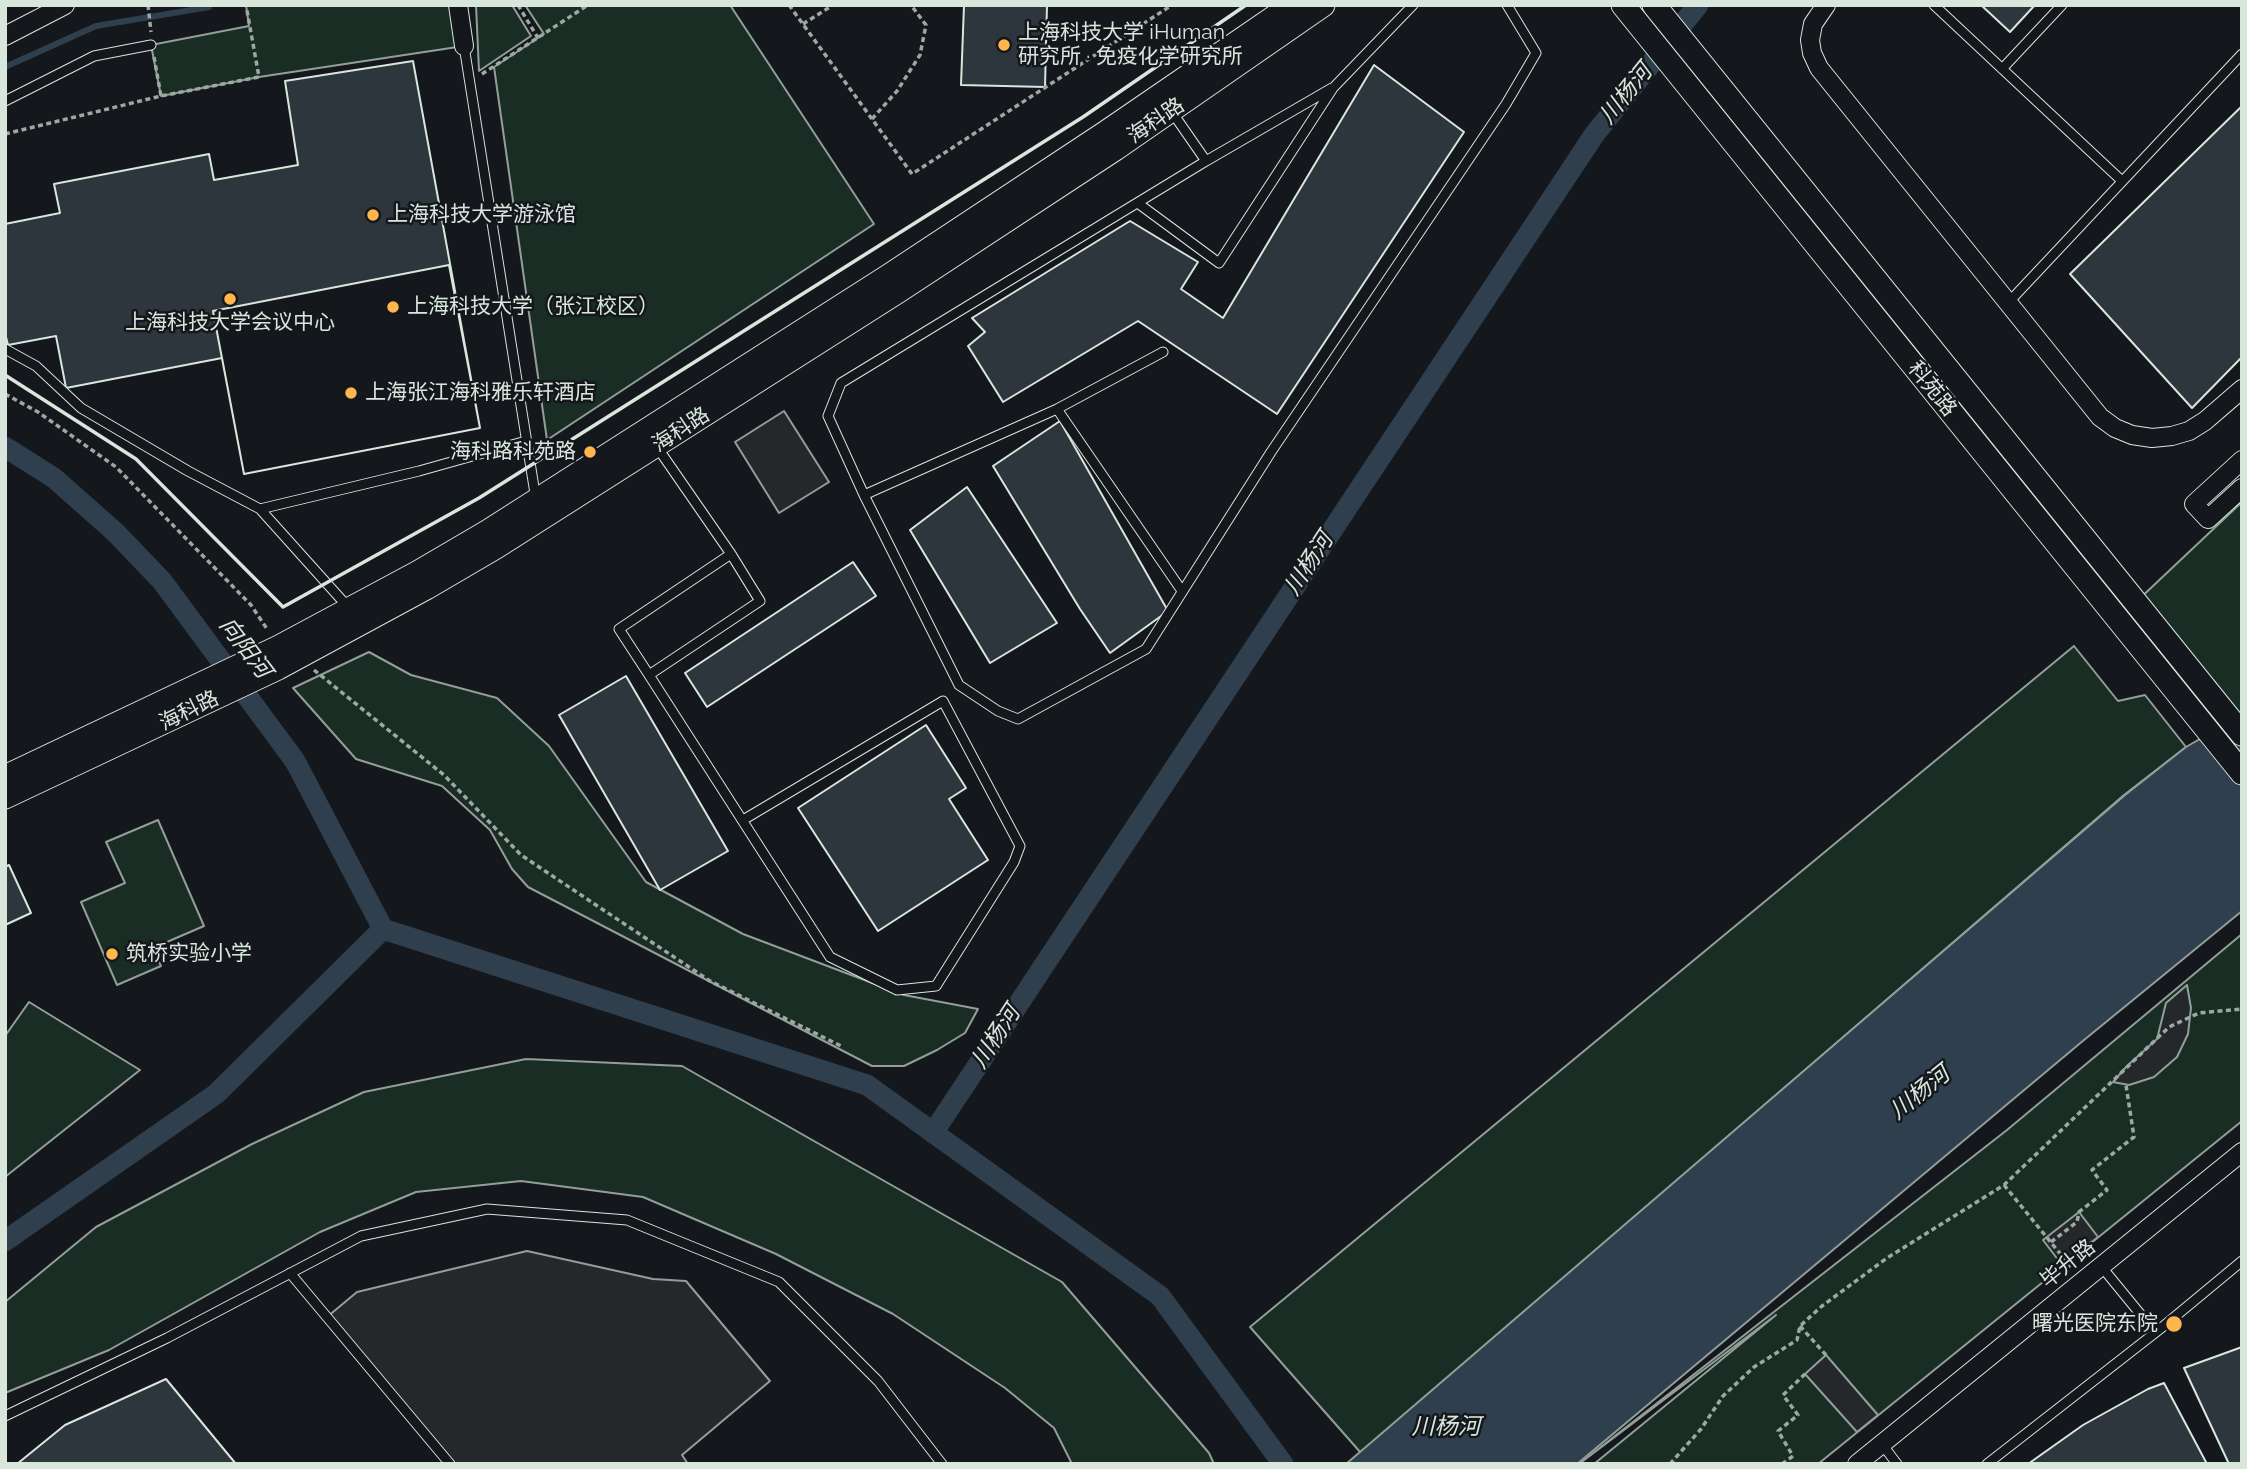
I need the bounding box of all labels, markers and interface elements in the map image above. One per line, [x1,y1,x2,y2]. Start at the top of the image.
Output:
place label: 上海科技大学 iHuman 研究所 · 免疫化学研究所 [1018,20,1243,70]
marker: 上海科技大学 iHuman 研究所 · 免疫化学研究所 [996,37,1012,53]
water label: 川杨河 [1594,59,1658,129]
street label: 海科路 [1123,93,1189,149]
place label: 上海科技大学游泳馆 [387,202,576,228]
marker: 上海科技大学游泳馆 [365,207,381,223]
marker: 上海科技大学会议中心 [222,291,238,307]
place label: 上海科技大学（张江校区） [407,294,659,320]
marker: 上海科技大学（张江校区） [385,299,401,315]
place label: 上海科技大学会议中心 [125,310,335,336]
street label: 科苑路 [1902,357,1962,421]
place label: 上海张江海科雅乐轩酒店 [365,380,596,406]
marker: 上海张江海科雅乐轩酒店 [343,385,359,401]
street label: 海科路 [648,402,714,458]
place label: 海科路科苑路 [450,439,576,465]
marker: 海科路科苑路 [582,444,598,460]
water label: 川杨河 [1279,528,1339,600]
water label: 向阳河 [213,612,277,684]
street label: 海科路 [155,686,223,736]
place label: 筑桥实验小学 [126,941,252,967]
marker: 筑桥实验小学 [104,946,120,962]
water label: 川杨河 [966,1001,1026,1073]
water label: 川杨河 [1885,1061,1955,1125]
street label: 毕升路 [2036,1234,2100,1294]
place label: 曙光医院东院 [2032,1311,2158,1337]
marker: 曙光医院东院 [2164,1314,2184,1334]
water label: 川杨河 [1412,1413,1480,1441]

